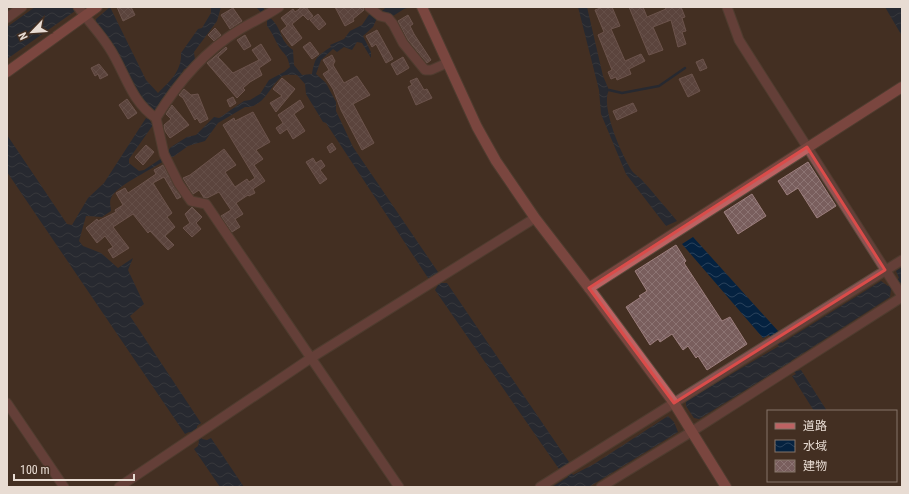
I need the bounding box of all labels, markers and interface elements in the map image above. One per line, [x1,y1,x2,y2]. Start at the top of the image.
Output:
north arrow [12,12,52,52]
text: N [16,30,31,42]
legend [767,410,897,482]
text: 道路 [803,419,827,433]
text: 水域 [803,439,827,453]
scale bar [14,456,134,482]
text: 建物 [803,459,827,473]
text: 100 m [20,463,50,477]

